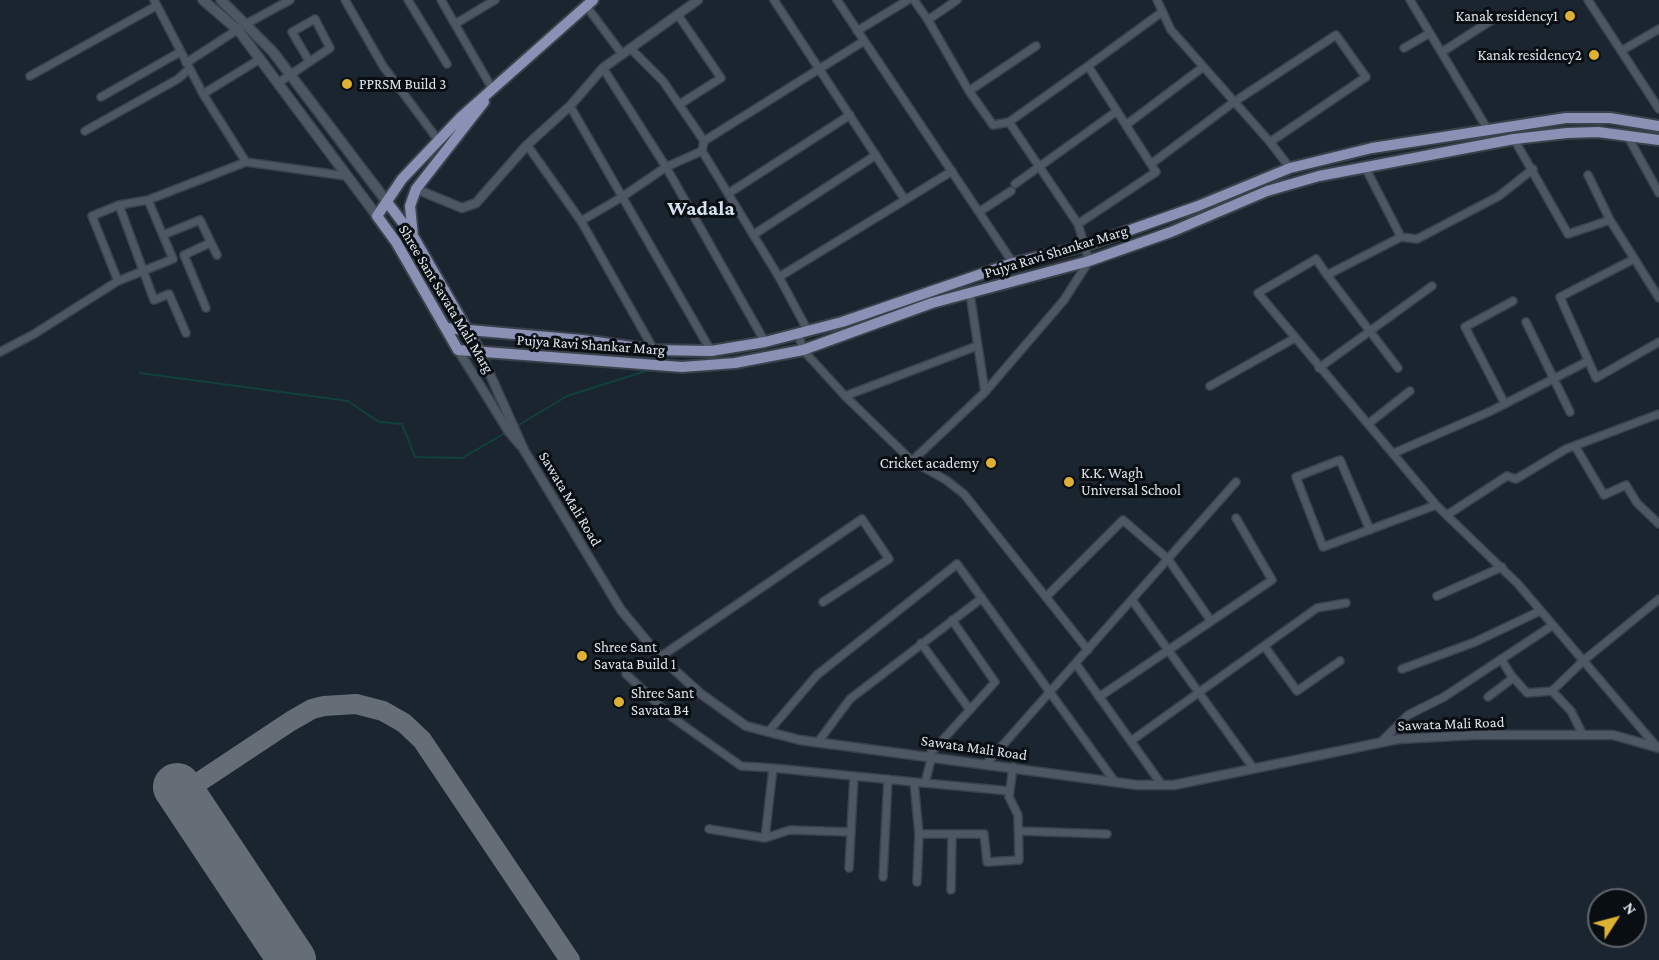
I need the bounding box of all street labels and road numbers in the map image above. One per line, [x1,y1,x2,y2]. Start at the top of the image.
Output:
street label: Shree Sant Savata Mali Marg [395,222,497,376]
street label: Pujya Ravi Shankar Marg [982,222,1130,282]
street label: Pujya Ravi Shankar Marg [516,331,666,359]
street label: Sawata Mali Road [535,449,605,549]
street label: Sawata Mali Road [1397,713,1505,735]
street label: Sawata Mali Road [920,732,1028,764]

